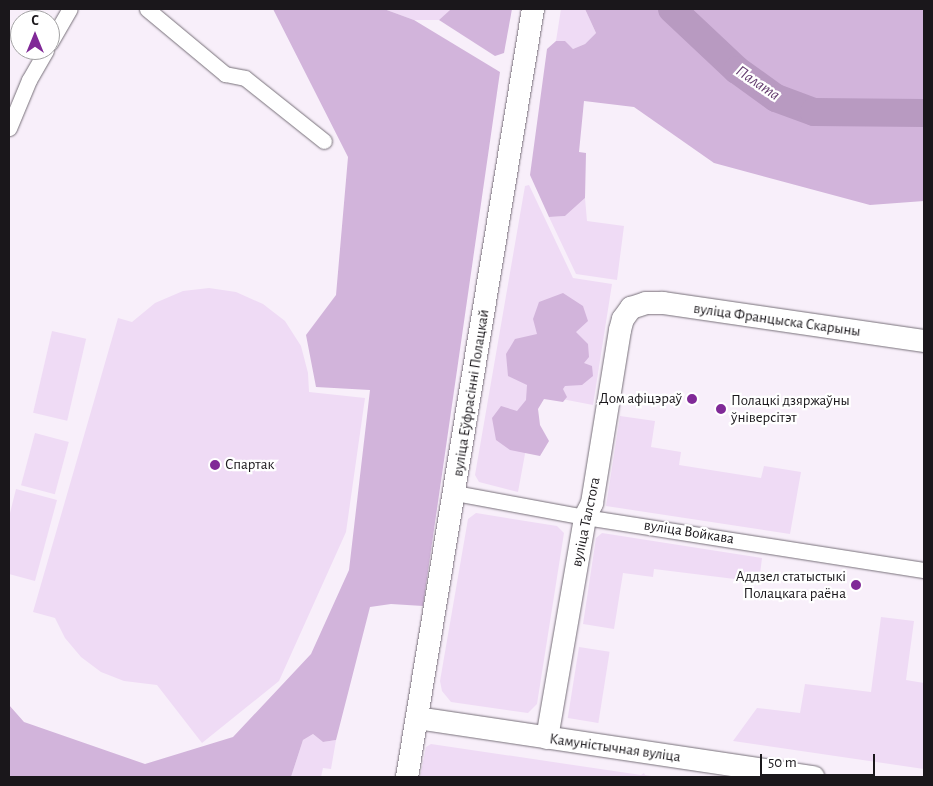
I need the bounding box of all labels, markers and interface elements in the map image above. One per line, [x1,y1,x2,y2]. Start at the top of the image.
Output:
north arrow [10,10,60,60]
text: С [31,14,39,28]
water label: Палата [732,61,784,105]
street label: вуліца Францыска Скарыны [692,299,862,341]
street label: вуліца Еўфрасінні Полацкай [449,308,493,478]
place label: Дом афіцэраў [599,390,682,408]
place label: Полацкі дзяржаўны ўніверсітэт [731,391,850,426]
marker: Дом афіцэраў [686,393,698,405]
marker: Полацкі дзяржаўны ўніверсітэт [715,403,727,415]
place label: Спартак [225,456,274,474]
marker: Спартак [209,459,221,471]
street label: вуліца Талстога [568,476,604,568]
street label: вуліца Войкава [643,516,735,548]
place label: Аддзел статыстыкі Полацкага раёна [736,567,846,602]
marker: Аддзел статыстыкі Полацкага раёна [850,579,862,591]
street label: Камуністычная вуліца [548,730,682,766]
scale bar [763,744,878,776]
text: 50 m [768,755,797,770]

